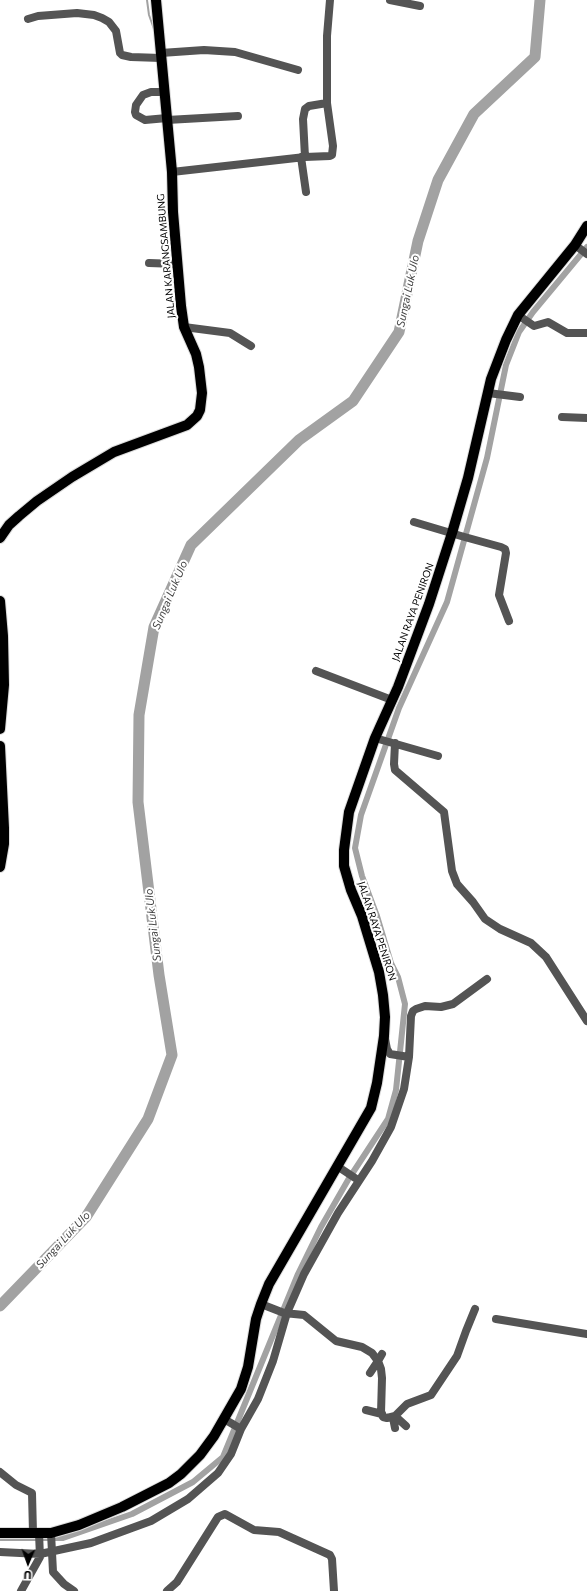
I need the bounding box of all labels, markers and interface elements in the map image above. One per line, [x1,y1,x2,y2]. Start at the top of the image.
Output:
street label: JALAN KARANGSAMBUNG [155,193,177,319]
water label: Sungai Luk Ulo [394,254,422,328]
water label: Sungai Luk Ulo [150,559,190,631]
street label: JALAN RAYA PENIRON [390,561,436,663]
street label: JALAN RAYA PENIRON [355,880,399,982]
water label: Sungai Luk Ulo [142,888,164,962]
water label: Sungai Luk Ulo [33,1209,93,1271]
north arrow [8,1543,48,1583]
text: U [23,1569,32,1582]

